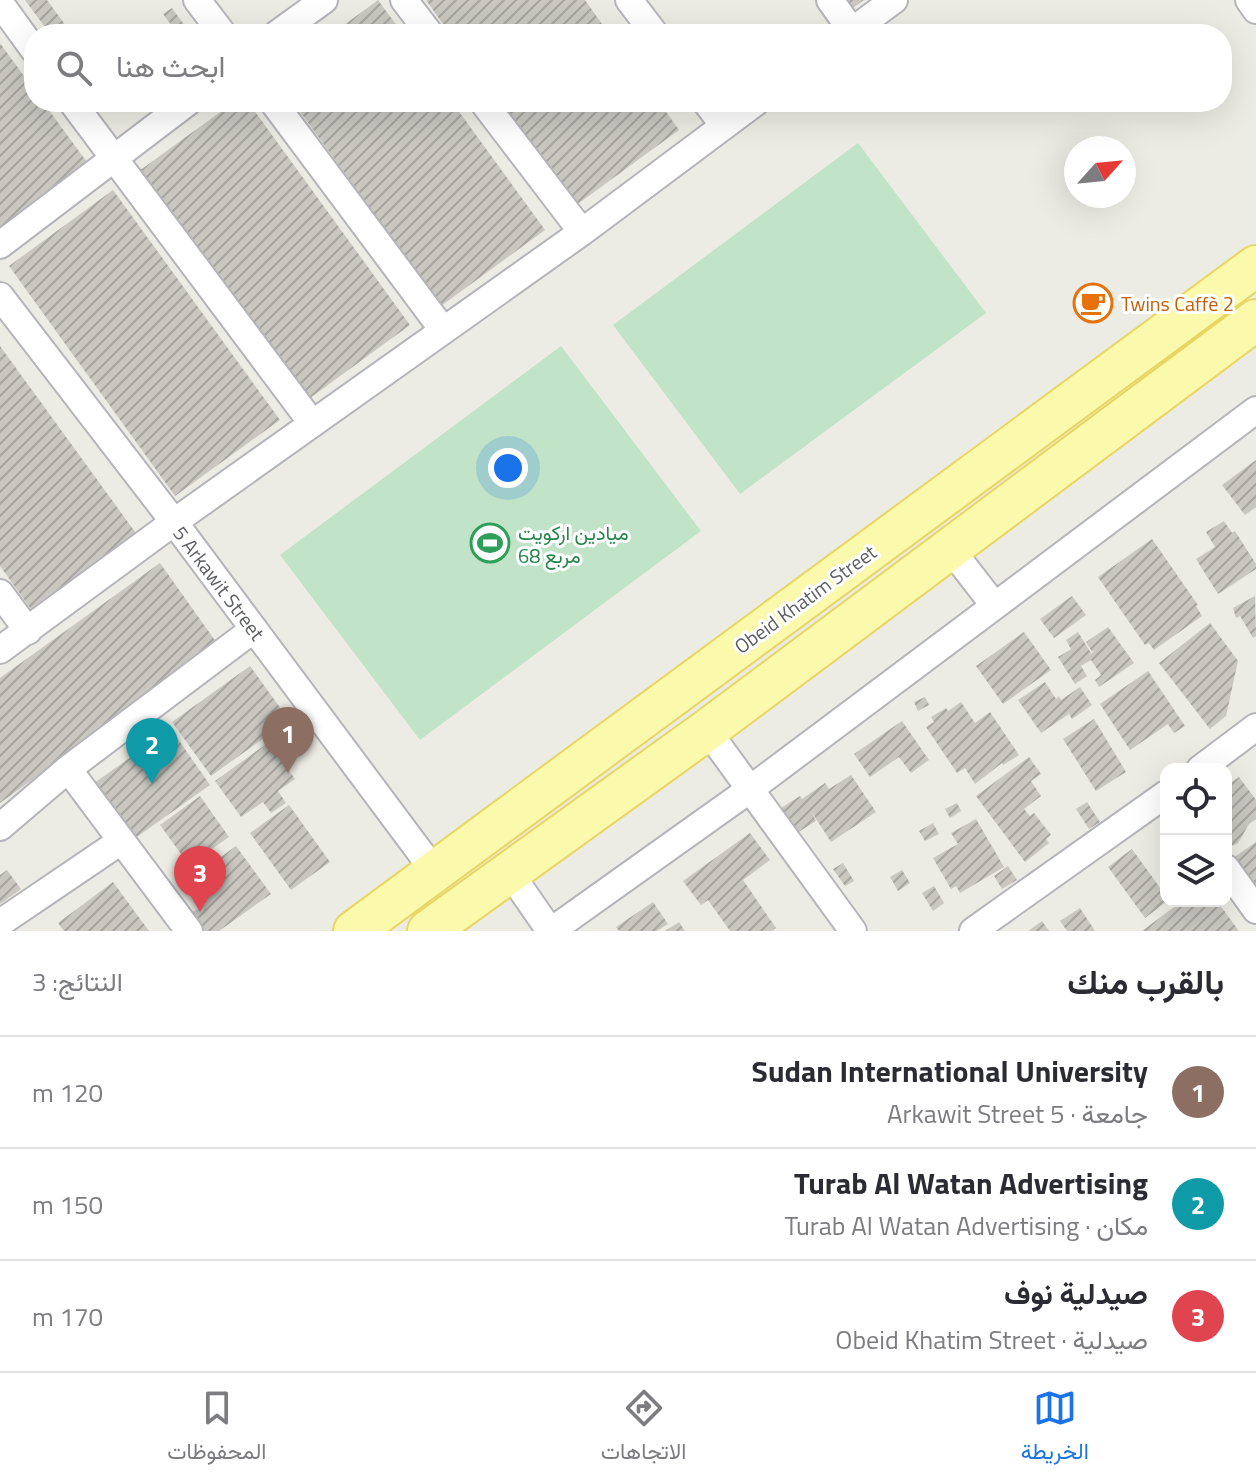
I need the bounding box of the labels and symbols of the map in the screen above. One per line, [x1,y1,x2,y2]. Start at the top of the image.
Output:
north arrow [1064,136,1136,208]
cafe icon: Twins Caffè 2 [1072,282,1114,324]
place label: Twins Caffè 2 [1121,288,1234,319]
your location [488,448,528,488]
place label: ميادين اركويت مربع 68 [518,517,629,571]
street label: 5 Arkawit Street [166,519,272,647]
sports icon: ميادين اركويت مربع 68 [469,522,511,564]
street label: Obeid Khatim Street [727,537,883,661]
pin: 1 [262,707,314,773]
pin: 2 [126,718,178,784]
pin: 3 [174,846,226,912]

